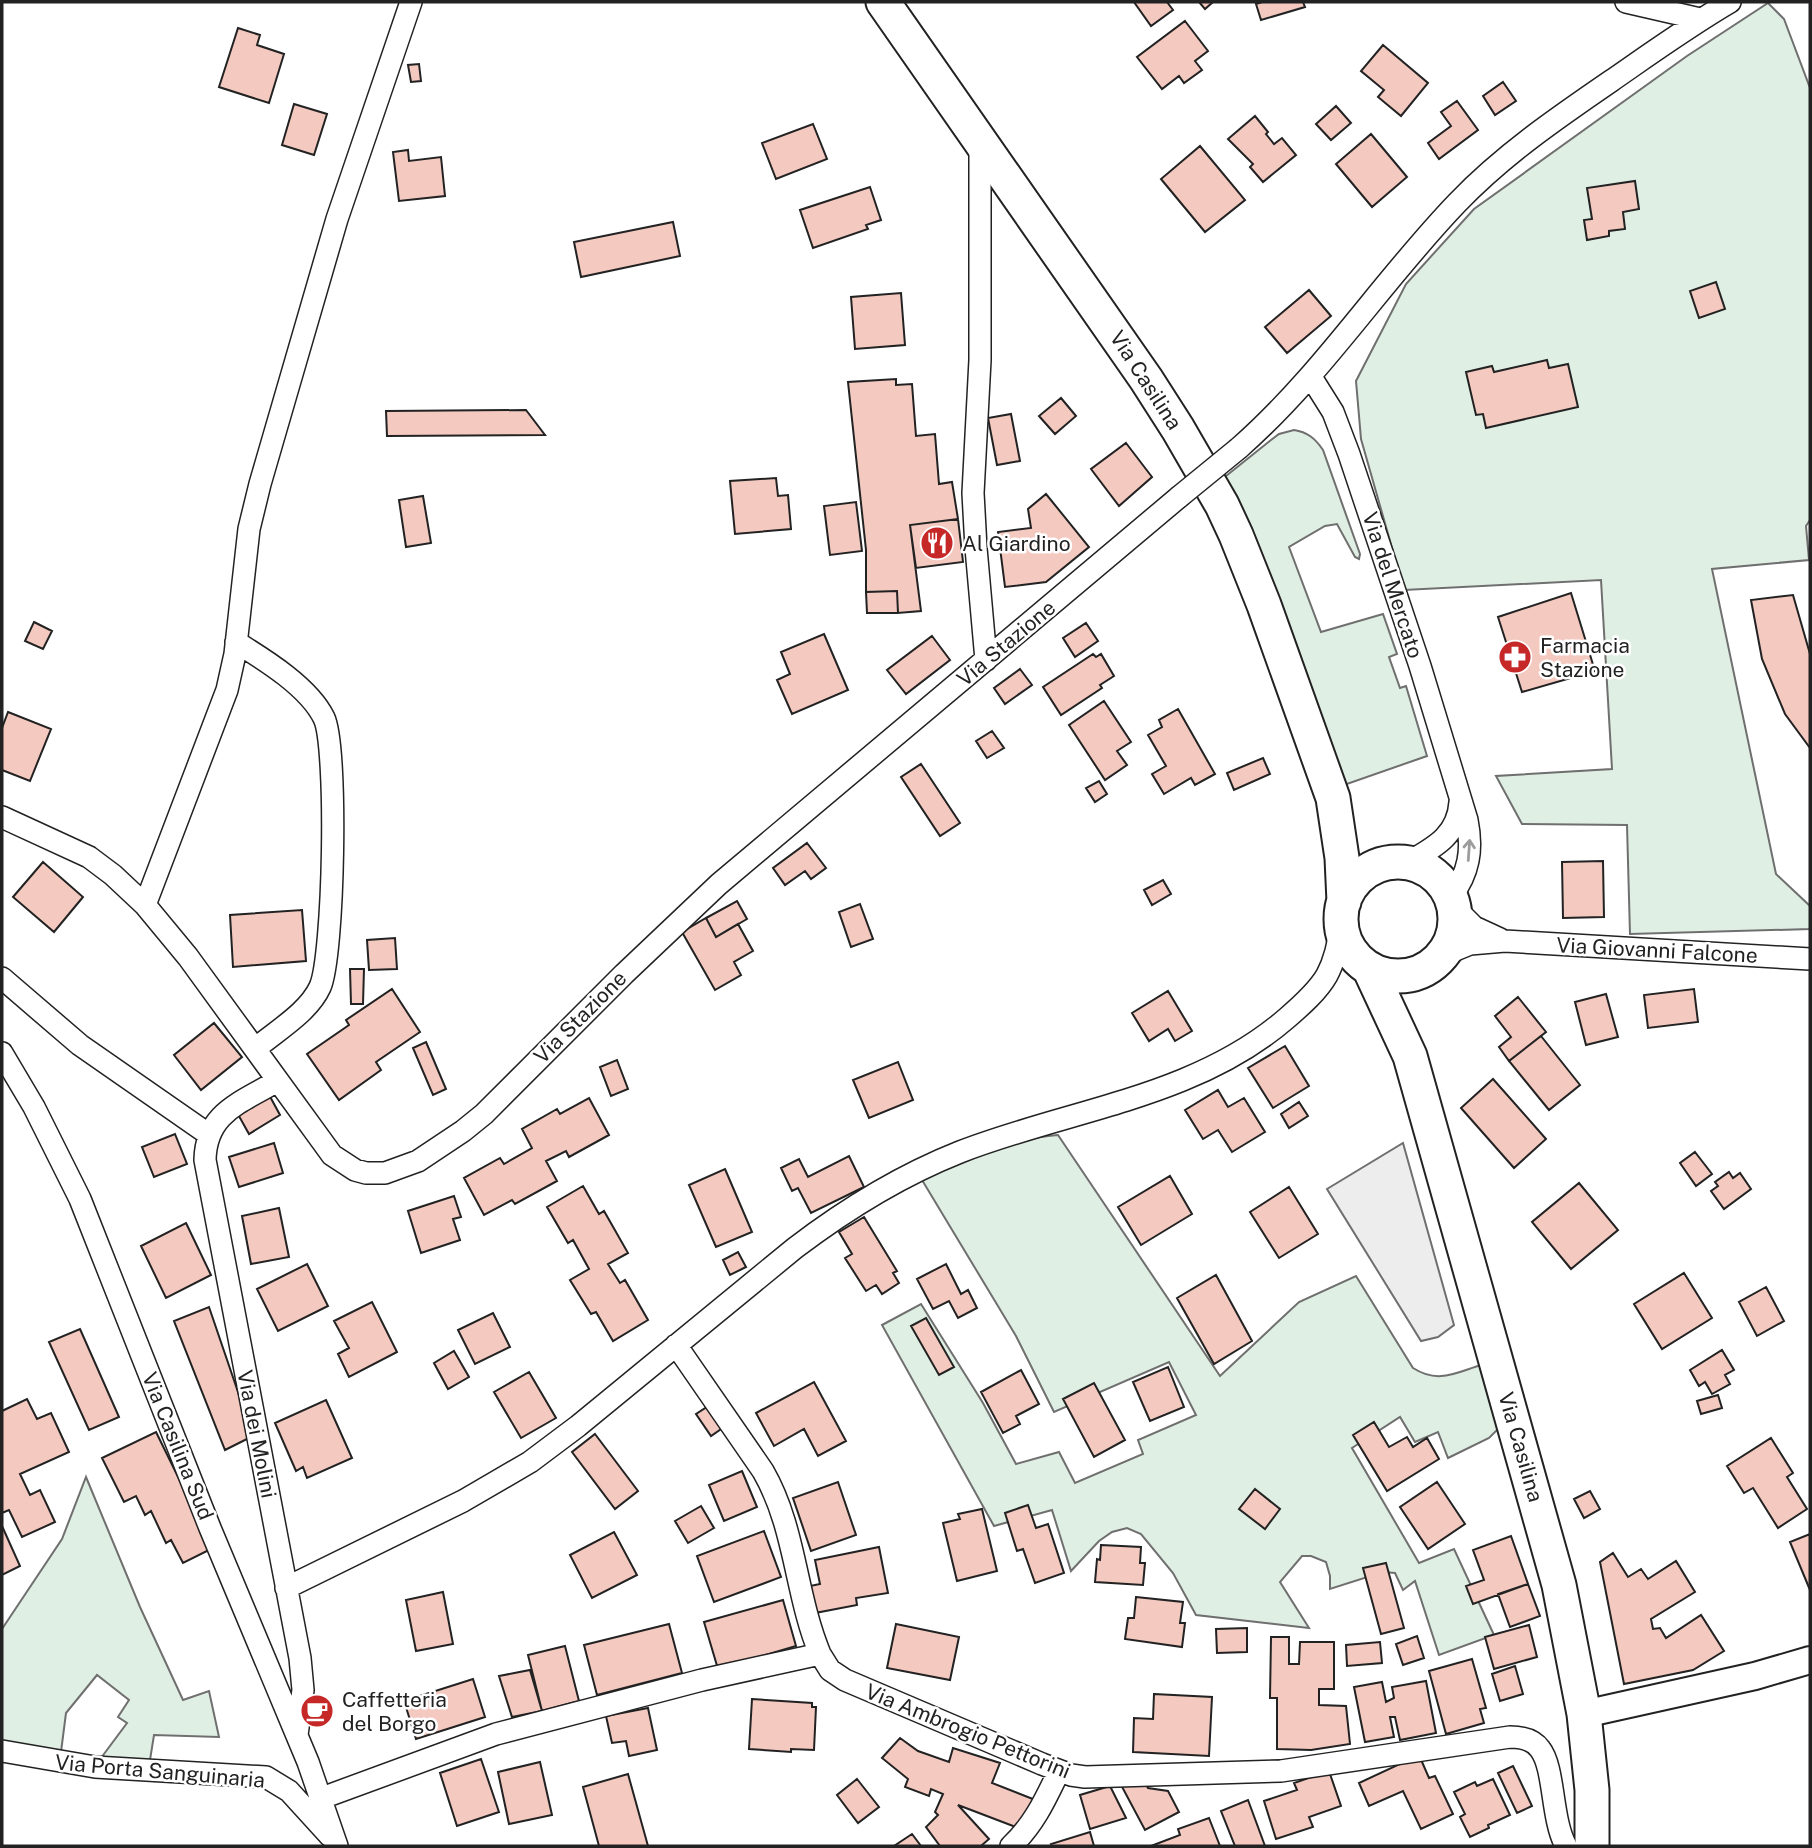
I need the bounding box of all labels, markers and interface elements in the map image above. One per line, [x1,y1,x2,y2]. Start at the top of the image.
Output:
street label: Via Casilina [1105,326,1187,434]
street label: Via del Mercato [1358,509,1428,661]
restaurant icon: Al Giardino [918,524,956,562]
place label: Al Giardino [962,531,1071,556]
street label: Via Stazione [952,595,1060,691]
place label: Farmacia Stazione [1540,633,1630,682]
pharmacy icon: Farmacia Stazione [1496,638,1534,676]
one-way arrow [1463,839,1476,862]
street label: Via Giovanni Falcone [1556,932,1758,968]
street label: Via Stazione [529,966,631,1068]
street label: Via dei Molini [232,1368,282,1500]
street label: Via Casilina Sud [137,1369,219,1523]
street label: Via Casilina [1493,1389,1549,1505]
street label: Via Ambrogio Pettorini [862,1678,1074,1784]
place label: Caffetteria del Borgo [342,1687,447,1736]
cafe icon: Caffetteria del Borgo [298,1692,336,1730]
street label: Via Porta Sanguinaria [54,1749,266,1793]

